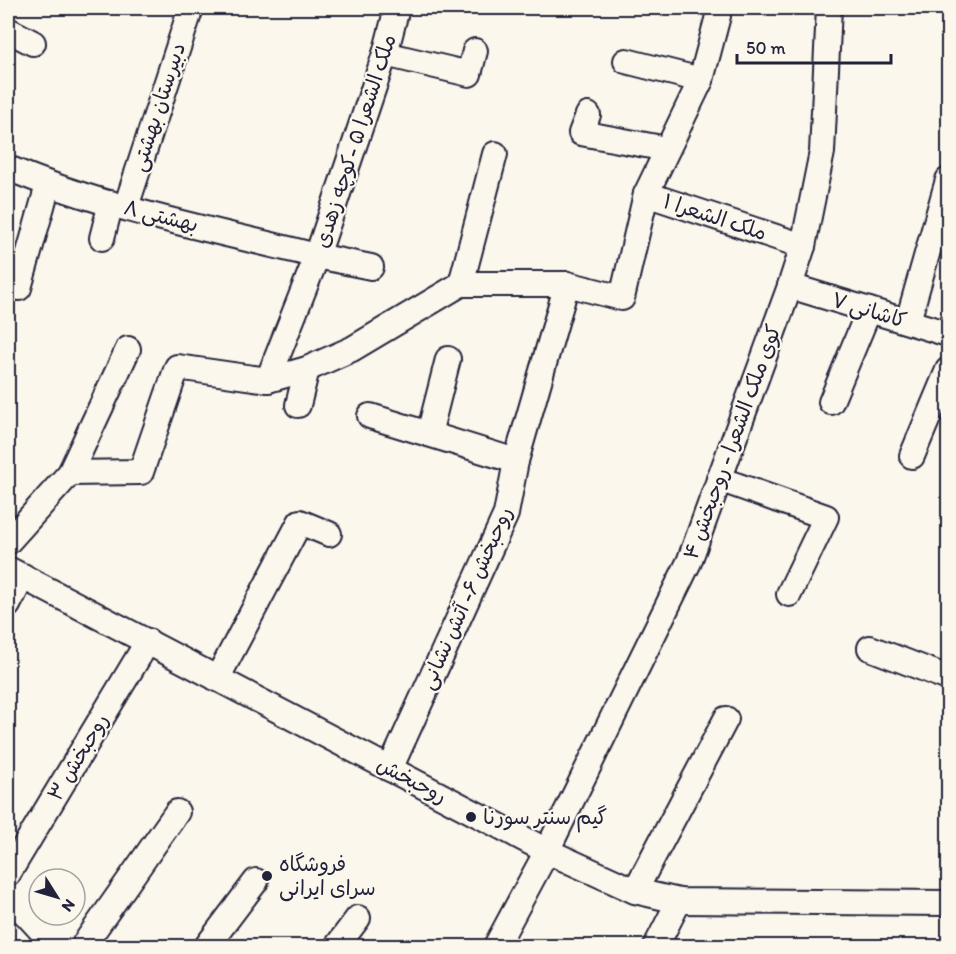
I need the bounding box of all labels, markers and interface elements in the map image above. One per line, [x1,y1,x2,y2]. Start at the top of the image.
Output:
scale bar [737,27,892,65]
street label: ملک الشعرا ۵ -کوچه زهدی [308,31,402,251]
text: 50 m [746,37,786,59]
street label: دبیرستان بهشتی [125,39,192,175]
street label: ملک الشعرا ۱ [660,188,770,245]
street label: بهشتی ۸ [121,194,201,239]
street label: کاشانی ۷ [828,286,910,335]
street label: کوی ملک الشعرا - روحبخش ۴ [677,321,787,563]
street label: روحبخش ۶- آتش نشانی [414,503,519,694]
street label: روحبخش ۳ [42,708,114,806]
street label: روحبخش [373,751,451,809]
place label: گیم سنتر سورنا [483,804,607,833]
marker: گیم سنتر سورنا [464,810,478,824]
place label: فروشگاه سرای ایرانی [279,851,376,902]
north arrow [27,867,87,927]
marker: فروشگاه سرای ایرانی [260,869,274,883]
text: N [58,896,79,916]

